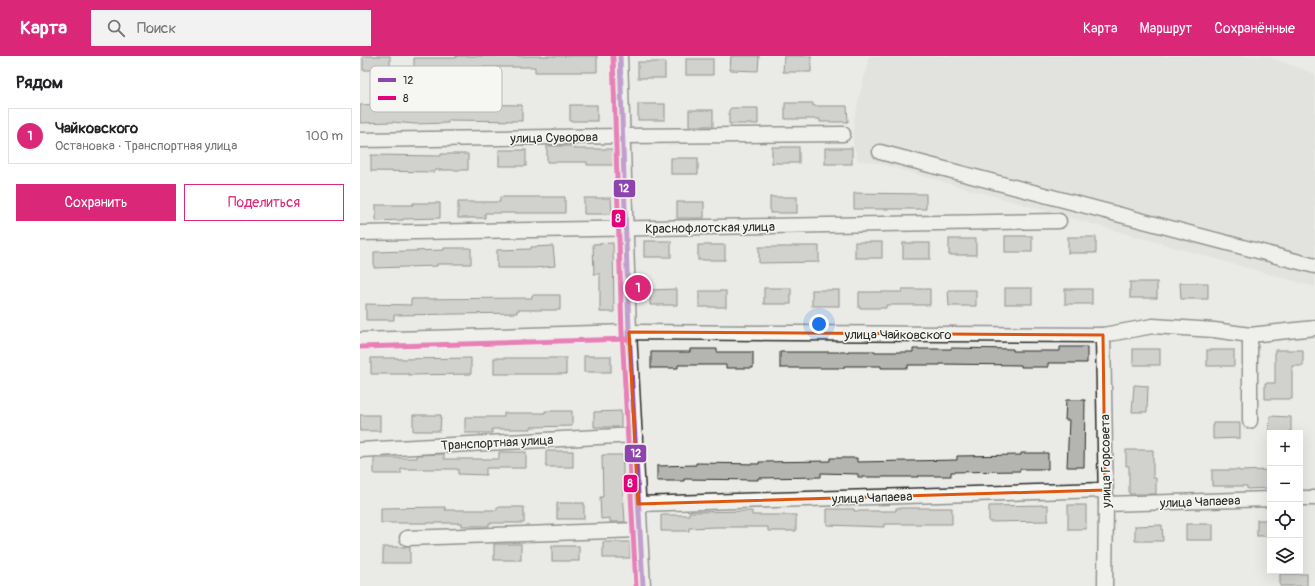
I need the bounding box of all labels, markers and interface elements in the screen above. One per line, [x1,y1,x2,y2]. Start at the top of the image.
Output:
search box [91,10,371,46]
text: Карта [20,16,67,40]
icon: search [105,17,127,39]
text: Поиск [137,19,176,38]
text: Карта [1083,20,1118,37]
text: Маршрут [1140,20,1192,37]
text: Сохранённые [1214,20,1295,37]
legend [370,66,502,112]
text: Рядом [16,72,63,93]
text: 12 [403,74,413,87]
text: 8 [403,92,409,105]
text: Чайковского [55,119,138,138]
text: 1 [27,128,33,144]
text: 100 m [306,128,343,144]
street label: улица Суворова [509,129,598,147]
text: Остановка · Транспортная улица [55,138,237,154]
line badge: 12 [613,179,636,198]
text: 12 [619,182,629,195]
button: Сохранить [16,184,176,221]
button: Поделиться [184,184,344,221]
line badge: 8 [611,209,626,228]
text: 8 [615,212,621,225]
street label: Краснофлотская улица [645,219,775,237]
pin: 1 [625,273,651,303]
your location [809,314,829,334]
street label: улица Чайковского [843,327,952,343]
street label: улица Горсовета [1097,414,1115,509]
map controls [1267,430,1303,574]
button: + [1267,430,1303,466]
street label: Транспортная улица [440,432,554,454]
line badge: 12 [624,444,647,463]
text: 12 [631,447,641,460]
button: − [1267,466,1303,502]
line badge: 8 [623,474,638,493]
text: 8 [627,477,633,490]
street label: улица Чапаева [830,489,913,507]
street label: улица Чапаева [1158,493,1241,511]
button: locate [1267,502,1303,538]
button: layers [1267,538,1303,574]

